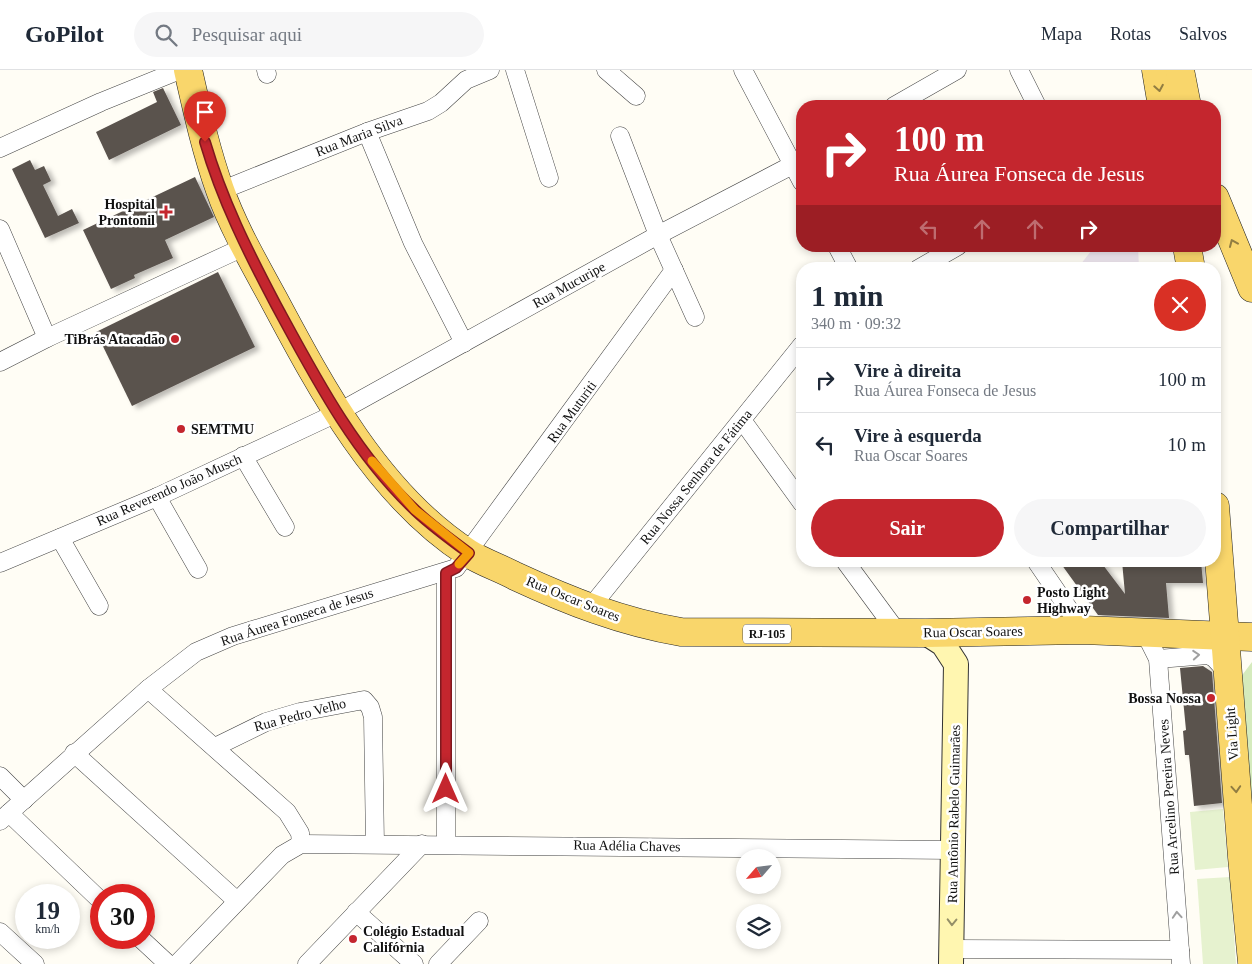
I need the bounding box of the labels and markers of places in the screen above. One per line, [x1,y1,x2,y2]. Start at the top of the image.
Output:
pin [184,91,226,142]
place label: Hospital Prontonil [98,197,155,228]
marker: Hospital Prontonil [159,205,173,219]
place label: TiBrás Atacadão [65,332,165,347]
marker: TiBrás Atacadão [169,333,181,345]
place label: SEMTMU [191,422,254,437]
marker: SEMTMU [175,423,187,435]
place label: Posto Light Highway [1037,585,1106,616]
marker: Posto Light Highway [1021,594,1033,606]
place label: Bossa Nossa [1128,691,1201,706]
marker: Bossa Nossa [1205,692,1217,704]
place label: Colégio Estadual Califórnia [363,924,465,955]
marker: Colégio Estadual Califórnia [347,933,359,945]

